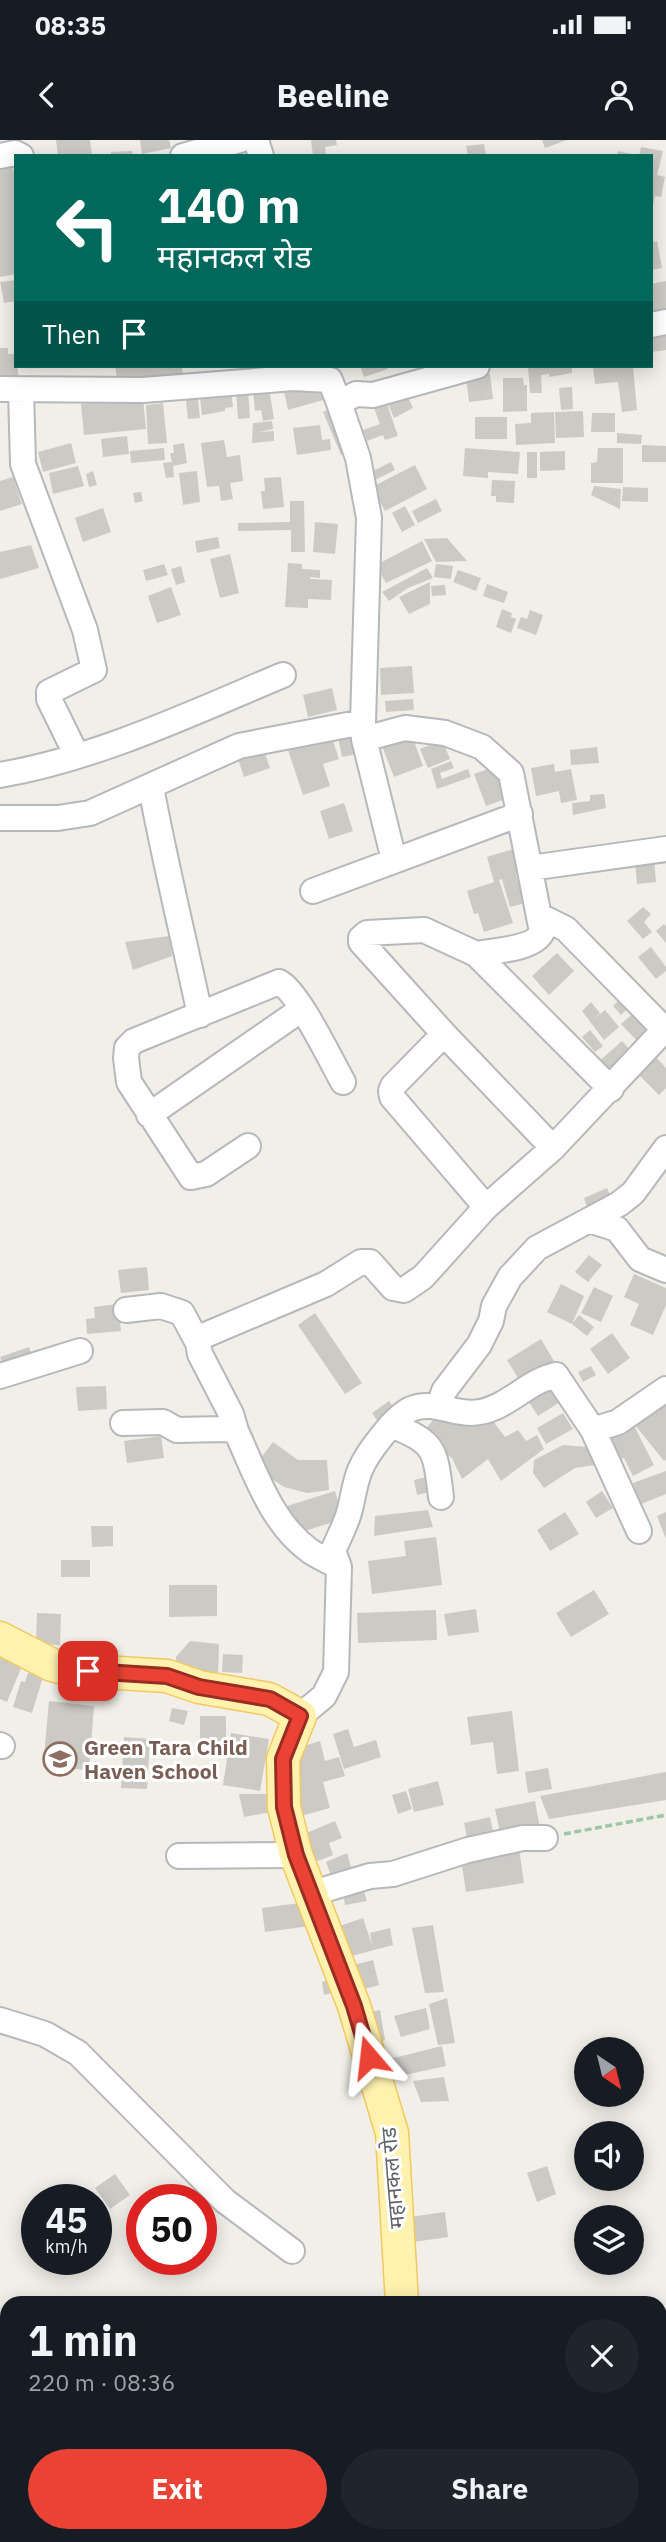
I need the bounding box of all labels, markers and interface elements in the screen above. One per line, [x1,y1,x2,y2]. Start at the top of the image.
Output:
text: 08:35 [35,8,106,42]
text: Beeline [276,74,390,116]
icon: back [28,76,66,114]
icon: person [600,76,638,114]
text: 140 m [157,173,301,236]
icon: left [42,182,133,273]
text: महानकल रोड [157,235,312,277]
icon: arrive [115,315,153,353]
text: Then [42,317,101,351]
pin [58,1641,118,1701]
icon: arrive [69,1652,107,1690]
place label: Green Tara Child Haven School [84,1733,248,1785]
school or university icon: Green Tara Child Haven School [41,1740,79,1778]
position arrow [332,2020,406,2094]
north arrow [574,2037,644,2107]
map controls [574,2037,644,2275]
button: sound [574,2121,644,2191]
street label: महानकल रोड [374,2126,410,2230]
speed limit sign: 50 [126,2184,217,2275]
text: 45 [45,2197,88,2243]
button: layers [574,2205,644,2275]
text: km/h [45,2235,88,2258]
text: 1 min [28,2313,138,2368]
button: close [565,2319,639,2393]
text: 220 m · 08:36 [28,2367,175,2397]
button: Exit [28,2449,327,2529]
button: Share [341,2449,639,2529]

